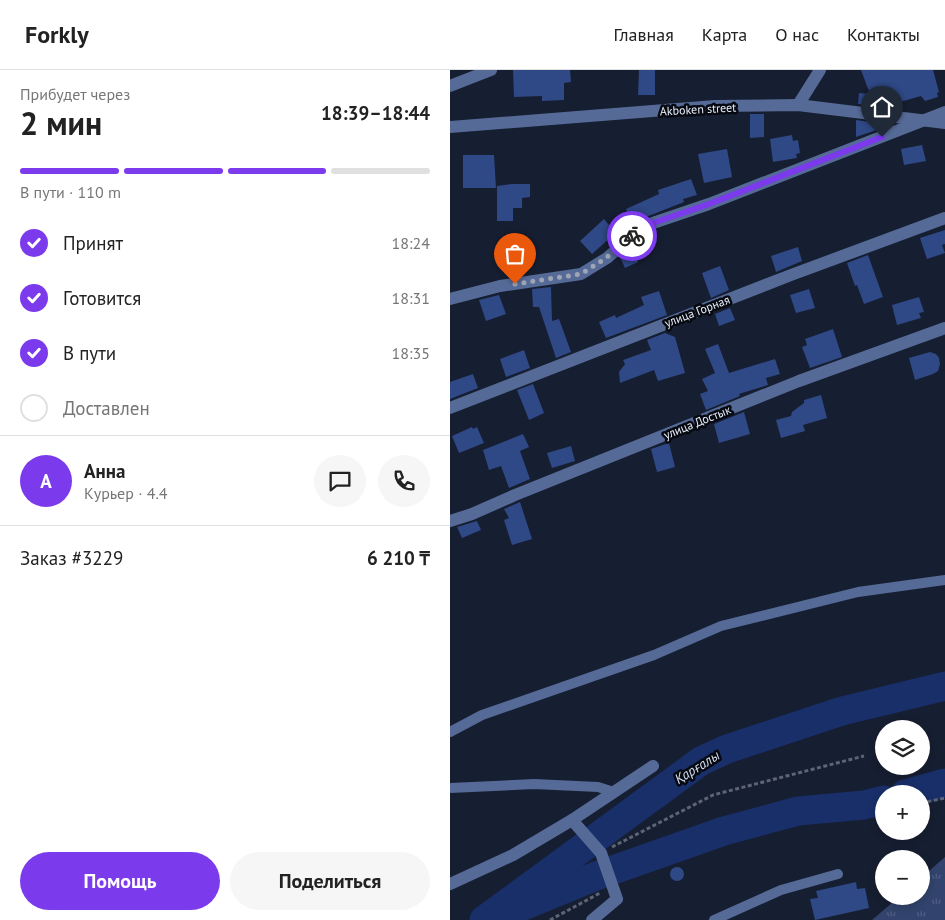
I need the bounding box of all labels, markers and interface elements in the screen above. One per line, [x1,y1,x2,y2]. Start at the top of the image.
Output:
text: Forkly [25,19,89,50]
text: Главная [613,23,674,46]
text: Карта [702,23,747,46]
text: О нас [775,23,819,46]
text: Контакты [847,23,920,46]
text: Прибудет через [20,84,130,104]
pin [861,86,903,137]
icon: home [868,93,896,121]
street label: Akboken street [659,100,737,118]
text: 18:39–18:44 [321,101,430,125]
text: 2 мин [20,102,102,144]
text: В пути · 110 m [20,182,121,202]
courier [607,211,657,261]
icon: bike [618,222,646,250]
icon: check [20,229,48,257]
text: Принят [63,231,123,255]
text: 18:24 [392,233,430,253]
pin [494,233,536,284]
icon: bag [501,240,529,268]
icon: check [20,284,48,312]
text: Готовится [63,286,141,310]
text: 18:31 [392,288,430,308]
street label: улица Горная [662,292,732,330]
icon: check [20,339,48,367]
text: В пути [63,341,116,365]
text: 18:35 [392,343,430,363]
text: Доставлен [63,396,150,420]
street label: улица Достык [661,402,733,442]
button: chat [314,455,366,507]
button: phone [378,455,430,507]
text: Анна [84,459,125,483]
text: А [40,469,52,493]
text: Курьер · 4.4 [84,483,168,503]
text: Заказ #3229 [20,546,123,570]
text: 6 210 ₸ [367,546,430,570]
map controls [875,720,930,905]
button: layers [875,720,930,775]
water label: Қарғалы [671,746,723,788]
button: + [875,785,930,840]
button: − [875,850,930,905]
button: Помощь [20,852,220,910]
button: Поделиться [230,852,430,910]

